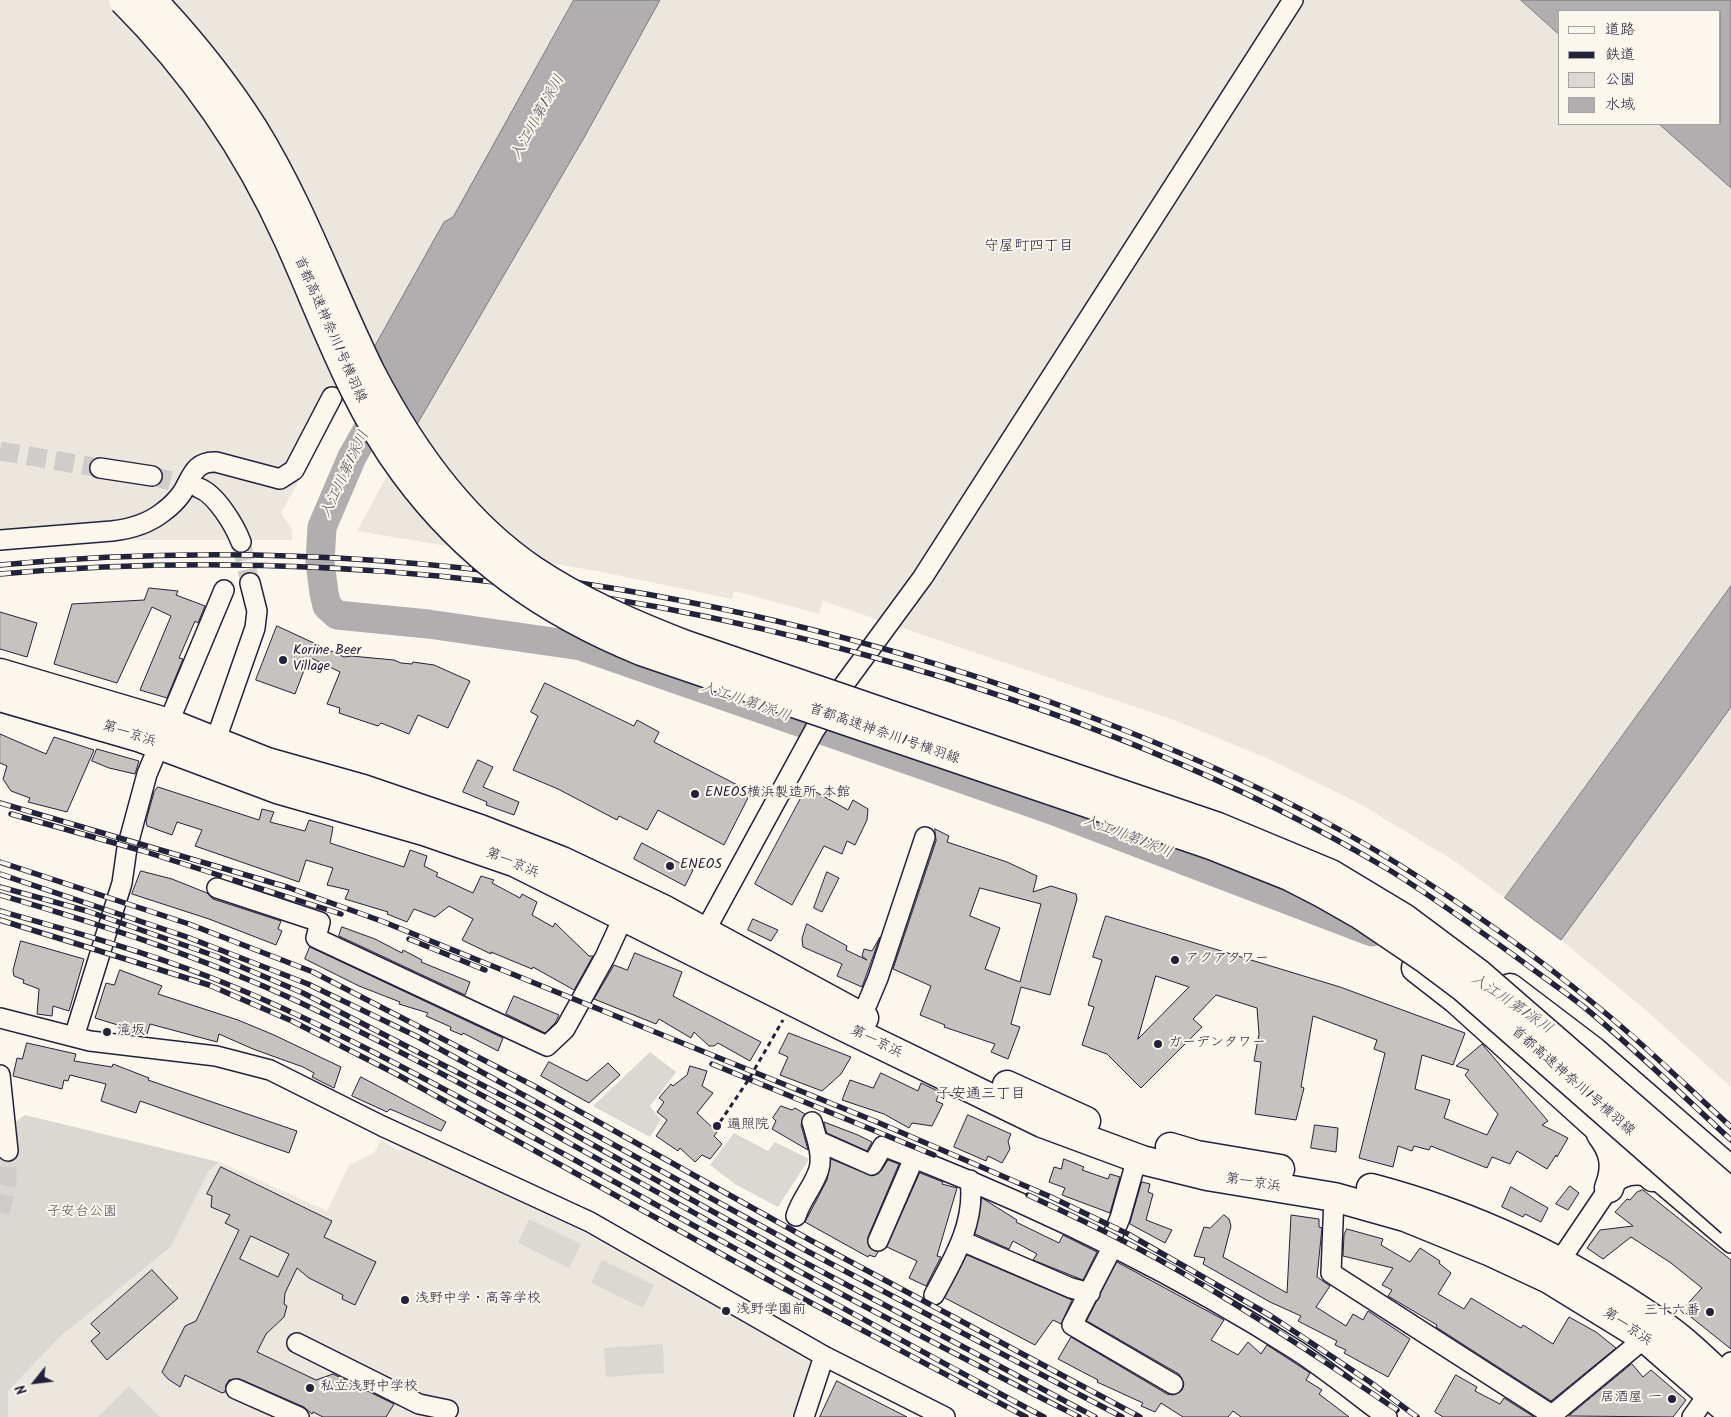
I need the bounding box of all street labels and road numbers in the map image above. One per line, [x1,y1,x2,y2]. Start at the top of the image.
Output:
street label: 首都高速神奈川1号横羽線 [289,254,369,406]
street label: 首都高速神奈川1号横羽線 [806,701,962,769]
street label: 第一京浜 [100,718,158,752]
street label: 第一京浜 [483,845,541,883]
street label: 第一京浜 [847,1023,905,1063]
street label: 首都高速神奈川1号横羽線 [1507,1024,1637,1140]
street label: 第一京浜 [1224,1171,1282,1197]
street label: 第一京浜 [1599,1305,1655,1351]

